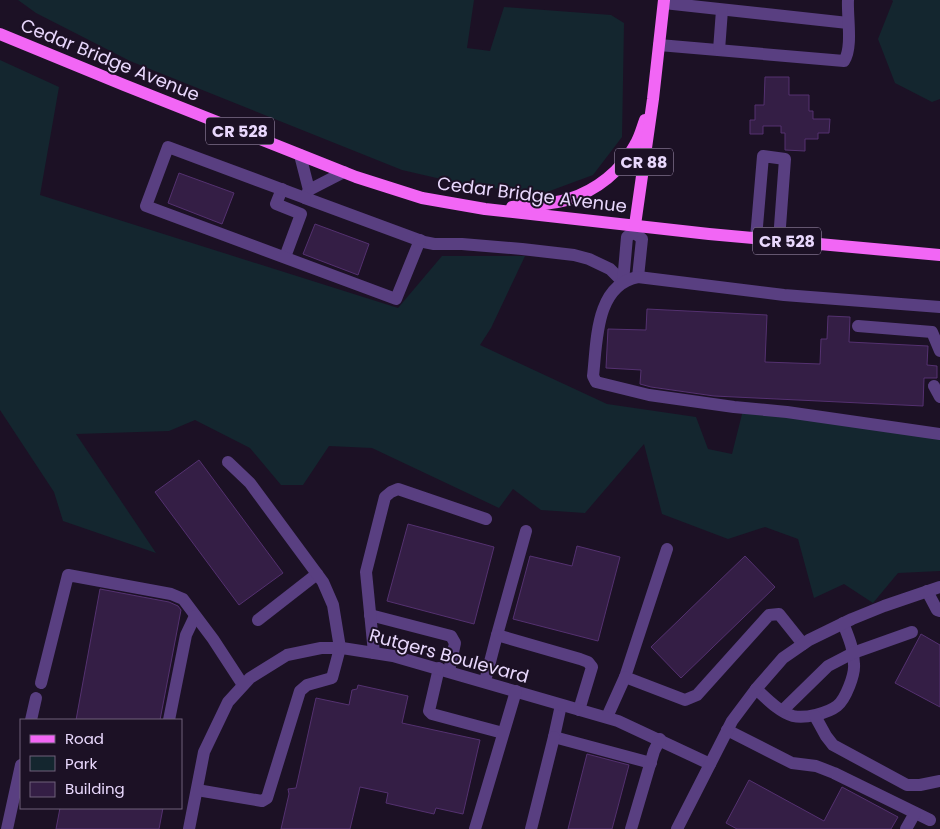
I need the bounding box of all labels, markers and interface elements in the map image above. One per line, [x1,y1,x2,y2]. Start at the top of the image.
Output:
street label: Cedar Bridge Avenue [17,12,203,107]
road number: CR 528 [206,118,274,144]
road number: CR 88 [615,148,673,176]
street label: Cedar Bridge Avenue [436,170,628,219]
road number: CR 528 [753,228,821,255]
street label: Rutgers Boulevard [367,622,532,689]
legend [20,719,182,809]
text: Road [65,728,104,749]
text: Park [65,753,97,774]
text: Building [65,778,125,799]

